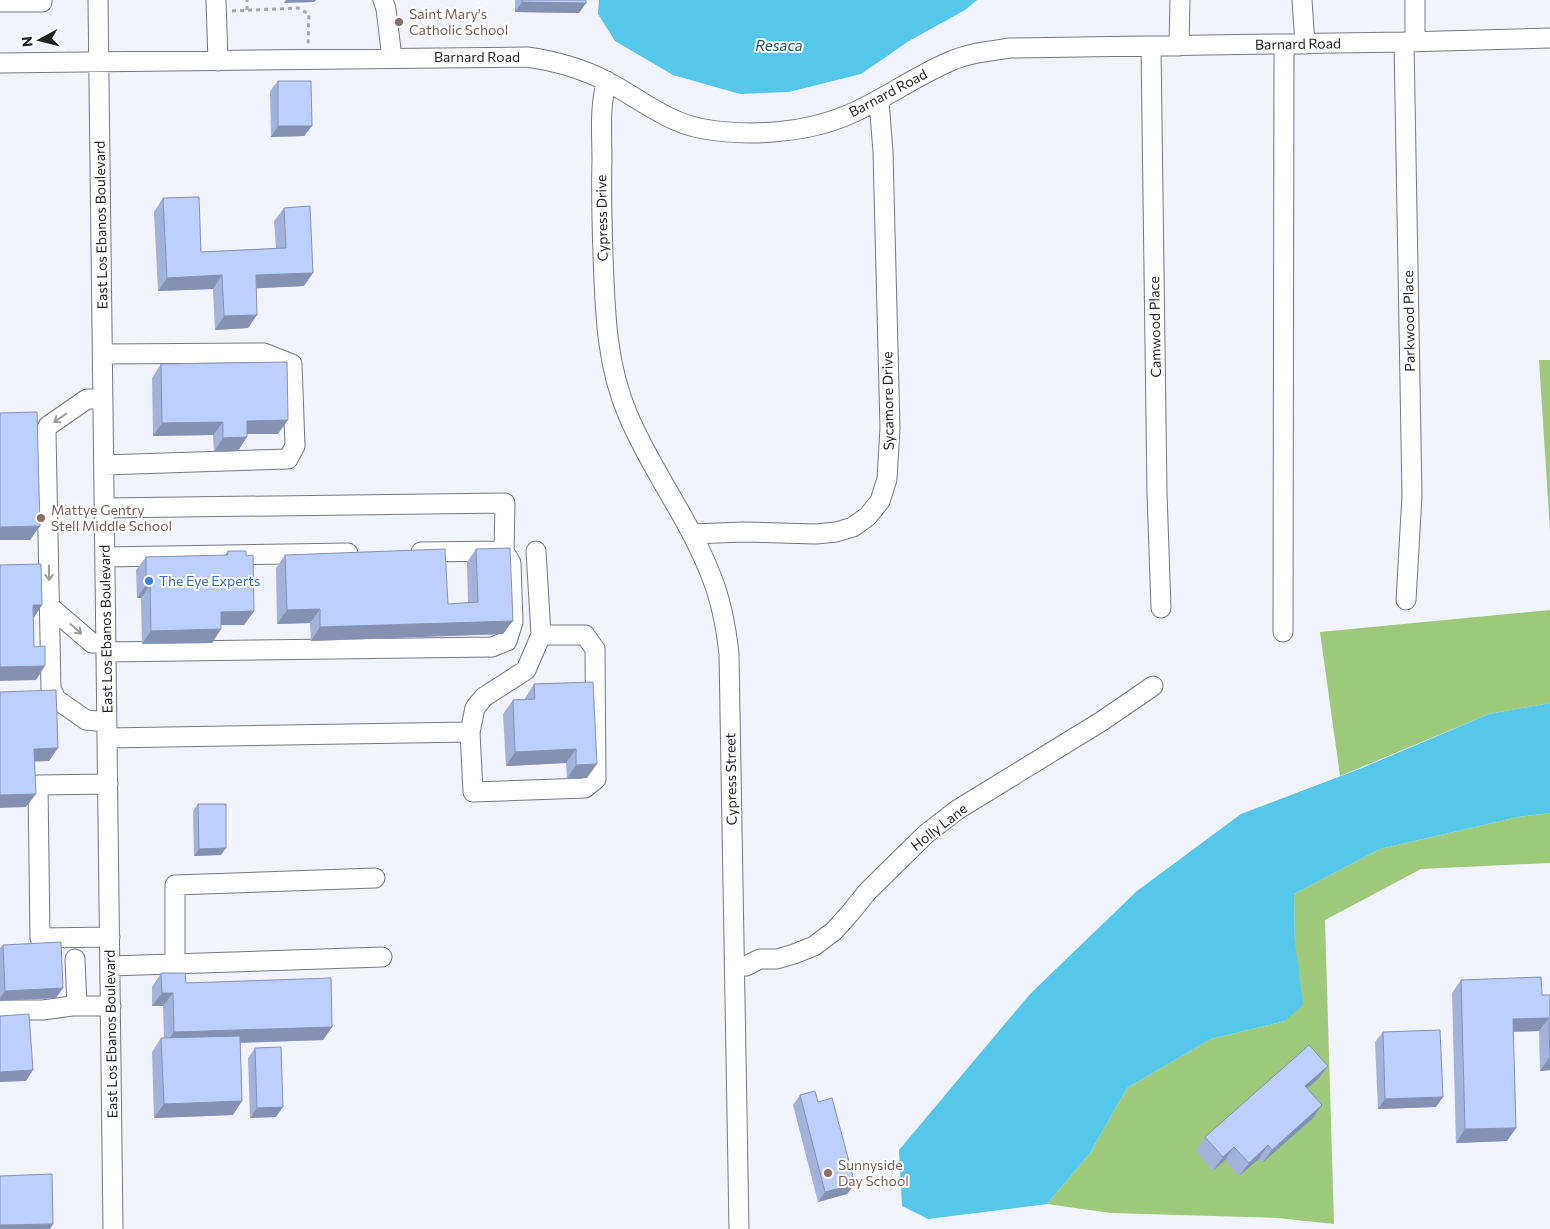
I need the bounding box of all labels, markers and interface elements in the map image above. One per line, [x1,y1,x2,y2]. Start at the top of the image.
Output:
place label: Saint Mary's Catholic School [409,5,508,38]
north arrow [15,15,65,65]
marker: Saint Mary's Catholic School [393,16,405,28]
street label: Barnard Road [1255,34,1341,53]
text: N [18,35,36,48]
water label: Resaca [755,36,803,54]
street label: Barnard Road [434,48,520,65]
street label: Barnard Road [846,65,930,120]
street label: East Los Ebanos Boulevard [91,141,110,309]
street label: Cypress Drive [592,174,611,262]
street label: Parkwood Place [1399,270,1418,372]
street label: Camwood Place [1145,276,1164,378]
street label: Sycamore Drive [878,351,897,451]
one-way arrow [53,413,67,423]
place label: Mattye Gentry Stell Middle School [51,501,172,534]
marker: Mattye Gentry Stell Middle School [35,512,47,524]
street label: East Los Ebanos Boulevard [96,545,115,713]
one-way arrow [44,565,53,581]
place label: The Eye Experts [159,572,260,589]
marker: The Eye Experts [143,575,155,587]
one-way arrow [69,623,82,634]
street label: Cypress Street [721,732,740,825]
street label: Holly Lane [907,799,970,854]
street label: East Los Ebanos Boulevard [101,950,120,1118]
place label: Sunnyside Day School [838,1156,909,1189]
marker: Sunnyside Day School [822,1167,834,1179]

